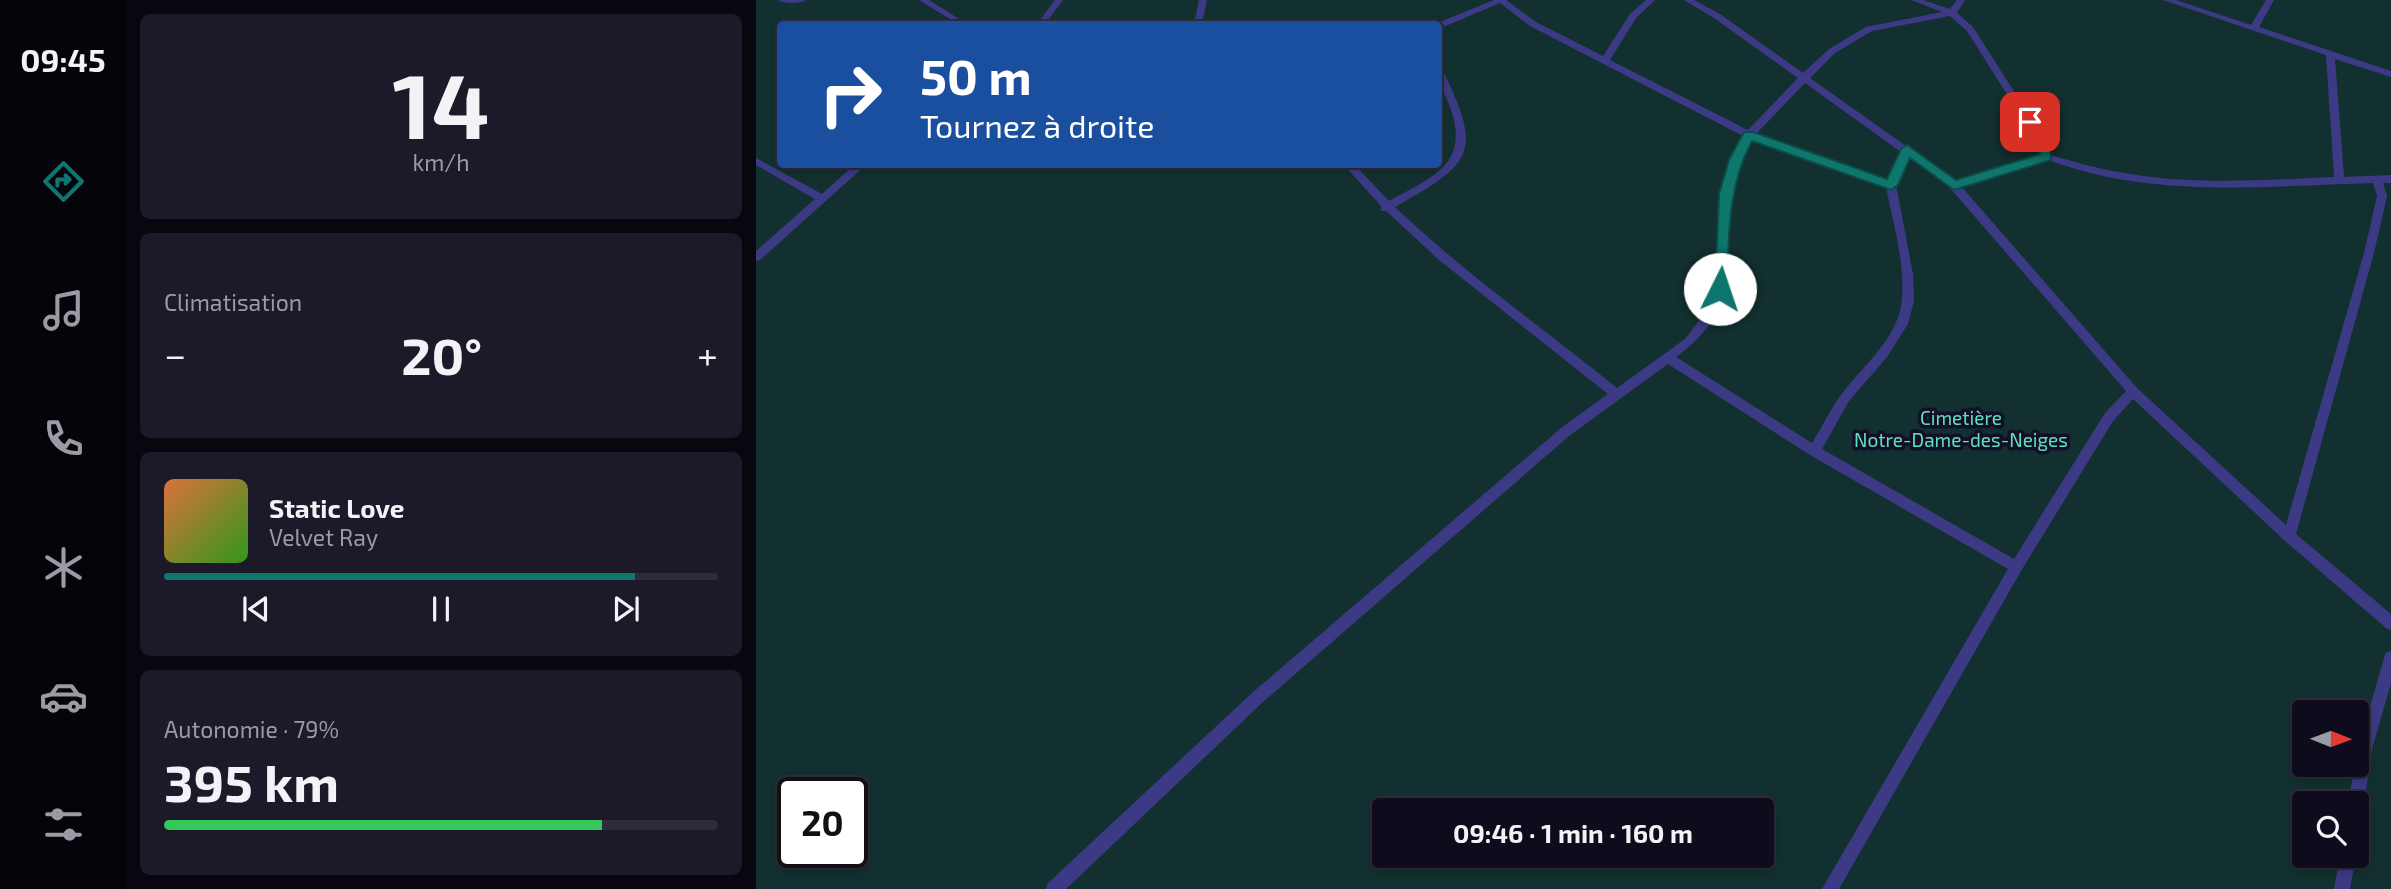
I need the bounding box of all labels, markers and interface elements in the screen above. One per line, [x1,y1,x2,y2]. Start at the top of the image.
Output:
text: 09:45 [20,40,106,78]
text: 50 m [920,46,1032,105]
text: 14 [392,48,490,157]
icon: right [805,49,896,140]
pin [2000,92,2060,152]
icon: arrive [2011,103,2049,141]
text: Tournez à droite [920,106,1154,144]
text: km/h [412,148,470,176]
icon: directions [39,157,88,206]
position arrow [1683,252,1757,326]
icon: music [39,286,88,335]
text: Climatisation [164,288,302,316]
text: 20° [401,323,482,385]
text: − [164,331,186,377]
text: + [697,331,718,377]
park label: Cimetière Notre-Dame-des-Neiges [1854,406,2068,451]
icon: phone [39,414,88,463]
text: Static Love [269,492,405,523]
text: Velvet Ray [269,523,378,551]
icon: climate [39,543,88,592]
icon: previous [237,590,275,628]
icon: pause [422,590,460,628]
icon: next [607,590,645,628]
icon: car [39,672,88,721]
north arrow [2292,700,2370,777]
map controls [2292,700,2369,868]
text: Autonomie · 79% [164,715,339,743]
text: 395 km [164,750,339,812]
speed limit sign: 20 [777,777,868,868]
button: search [2292,791,2369,868]
icon: filters [39,800,88,849]
text: 09:46 · 1 min · 160 m [1453,817,1693,848]

